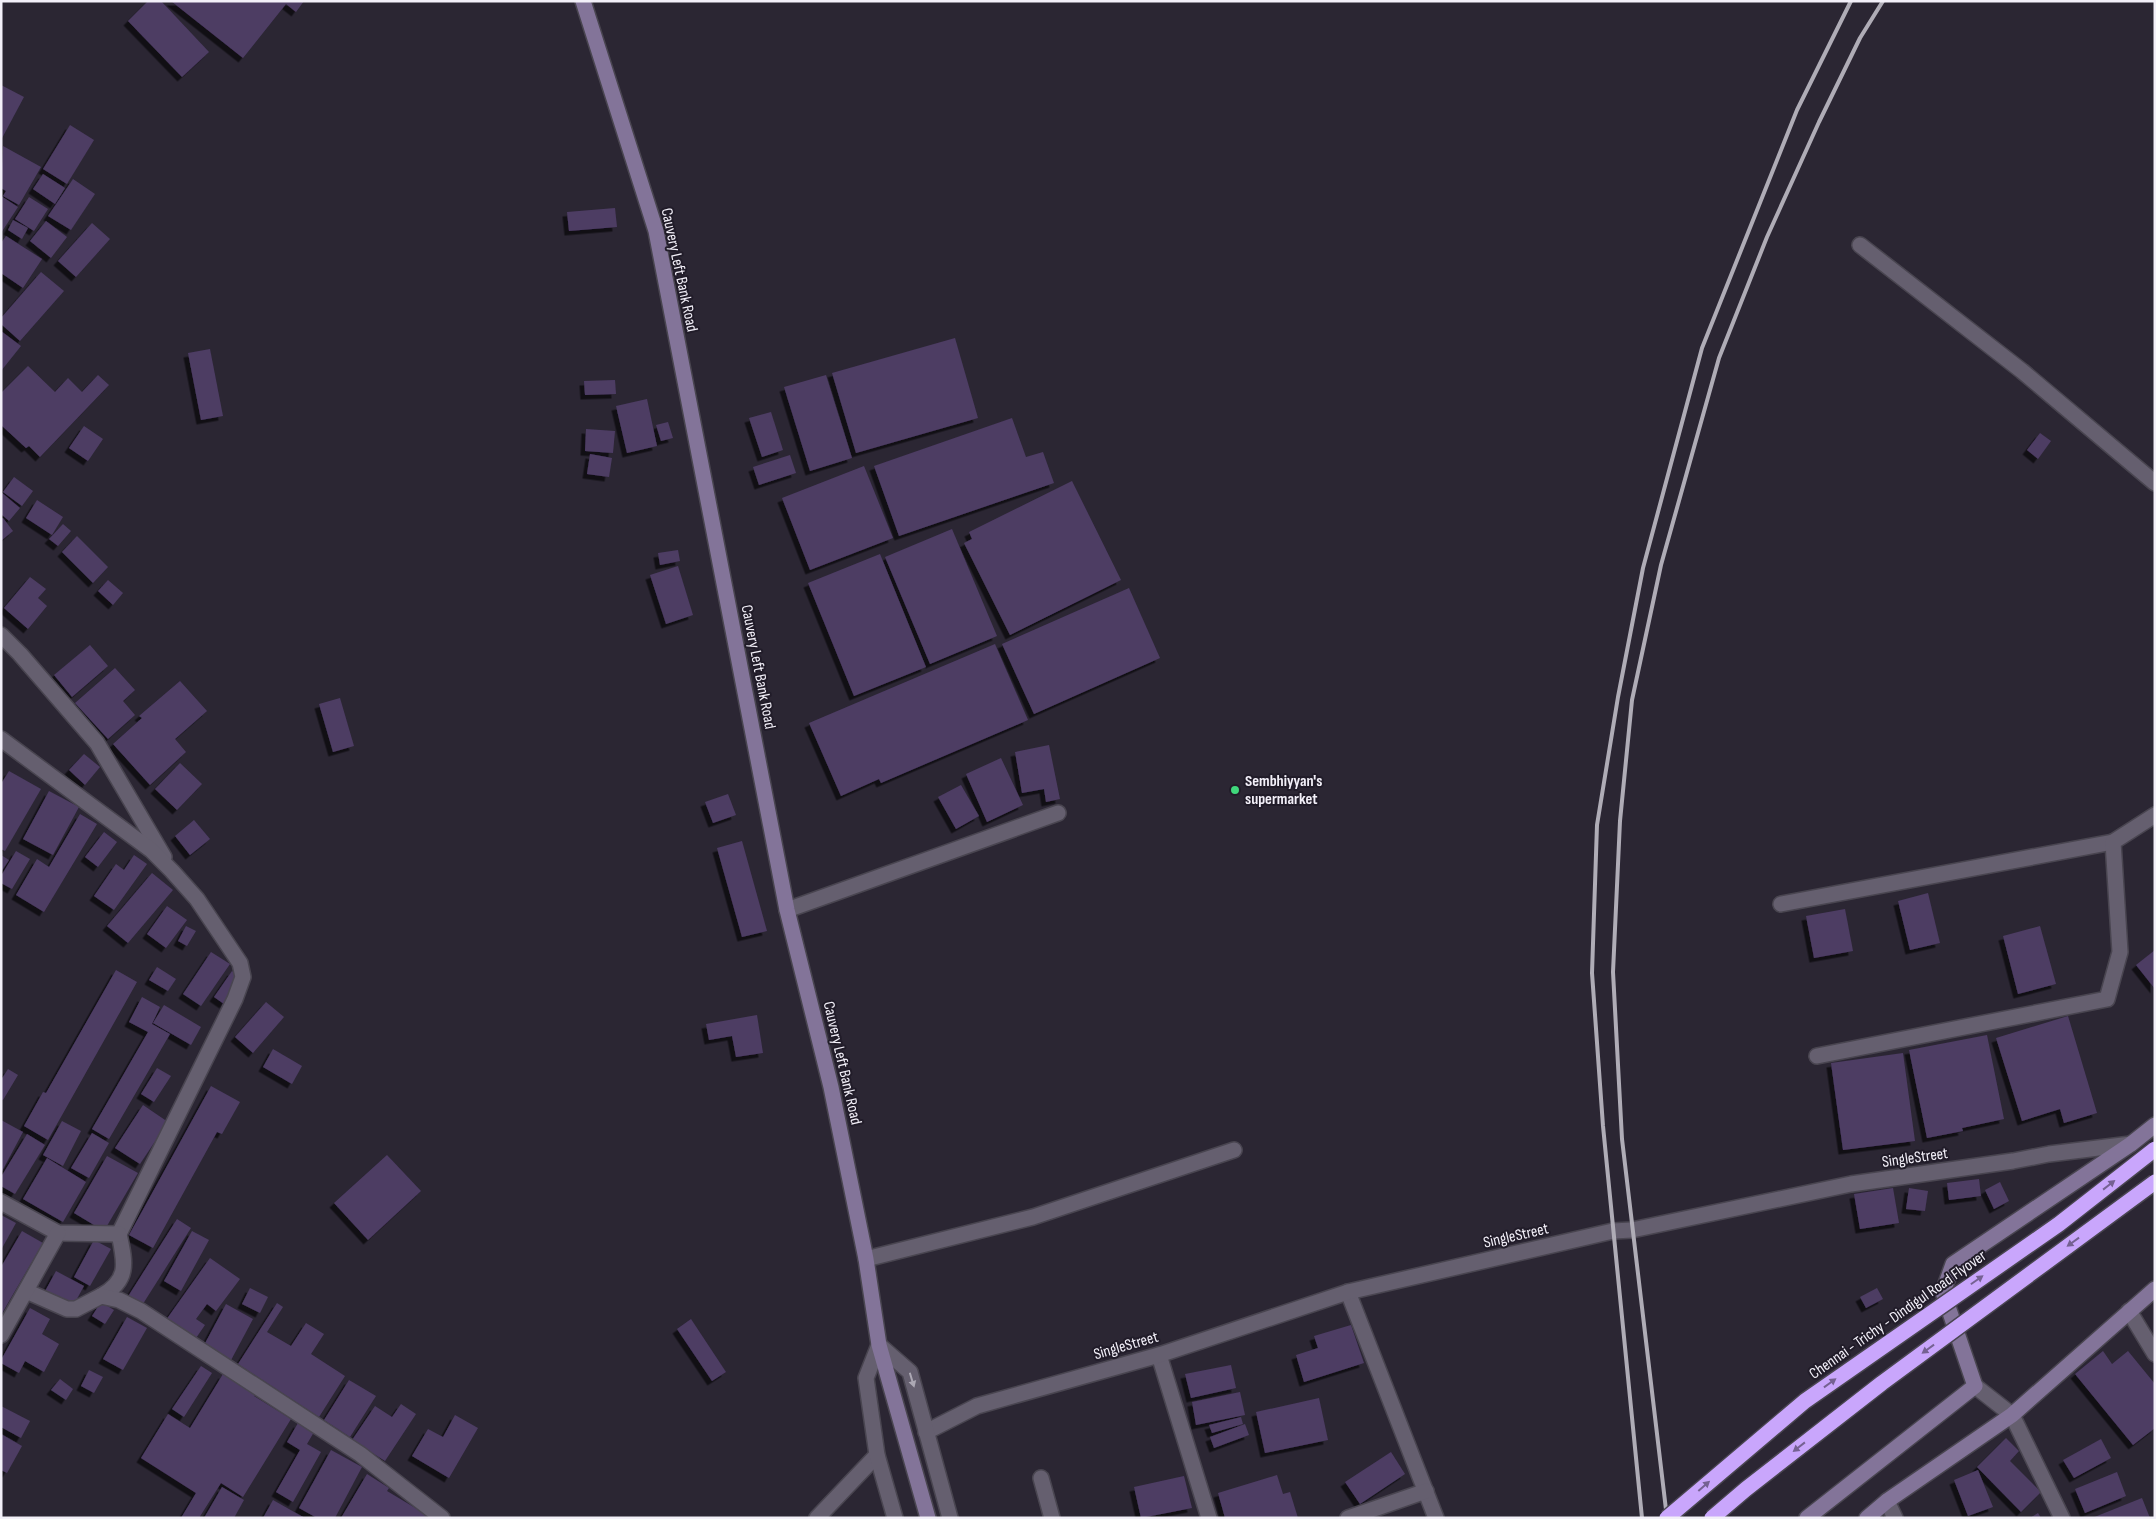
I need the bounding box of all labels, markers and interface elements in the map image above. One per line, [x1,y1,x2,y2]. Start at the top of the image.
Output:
street label: Cauvery Left Bank Road [657,206,701,334]
street label: Cauvery Left Bank Road [737,603,779,731]
place label: Sembhiyyan's supermarket [1245,772,1322,809]
marker: Sembhiyyan's supermarket [1229,784,1241,796]
street label: Cauvery Left Bank Road [819,999,865,1127]
street label: SingleStreet [1881,1144,1949,1172]
one-way arrow [2102,1180,2116,1190]
street label: SingleStreet [1482,1219,1551,1253]
one-way arrow [2066,1237,2080,1247]
street label: Chennai - Trichy - Dindigul Road Flyover [1806,1246,1991,1384]
one-way arrow [1971,1275,1984,1285]
street label: SingleStreet [1092,1328,1161,1364]
one-way arrow [1922,1344,1935,1354]
one-way arrow [908,1372,916,1387]
one-way arrow [1823,1378,1837,1388]
one-way arrow [1793,1442,1806,1453]
one-way arrow [1697,1480,1709,1492]

